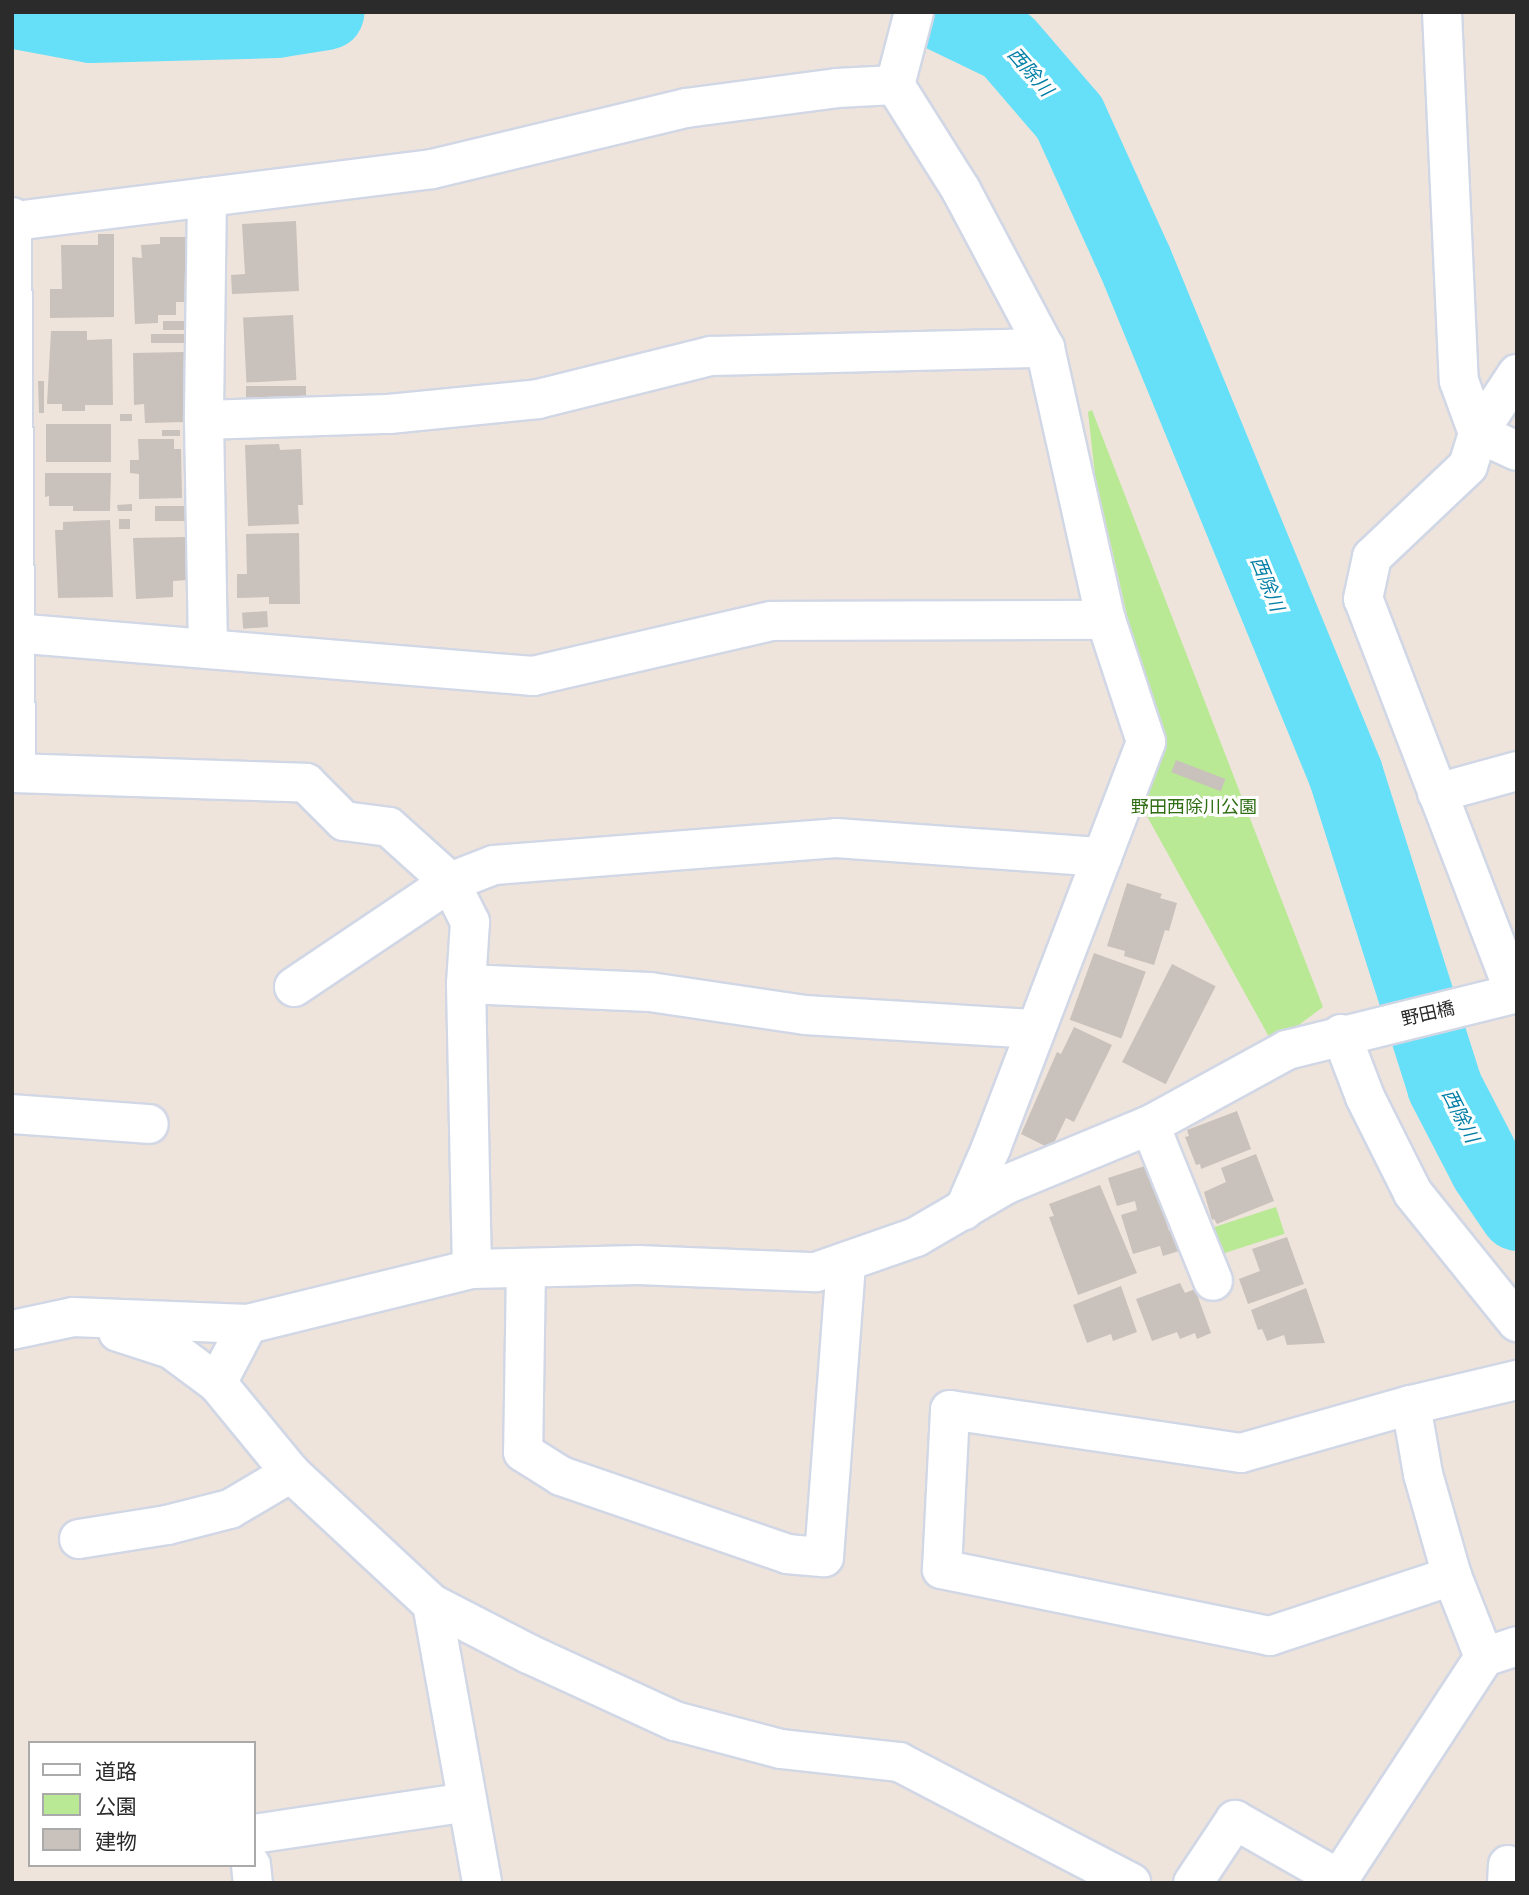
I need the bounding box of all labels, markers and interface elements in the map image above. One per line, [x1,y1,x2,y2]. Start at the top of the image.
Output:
water label: 西除川 [1003,43,1057,101]
water label: 西除川 [1246,553,1288,615]
park label: 野田西除川公園 [1131,796,1257,818]
street label: 野田橋 [1399,997,1457,1031]
water label: 西除川 [1437,1085,1483,1147]
legend [28,1741,256,1867]
text: 道路 [95,1760,137,1784]
text: 公園 [95,1795,137,1819]
text: 建物 [95,1830,137,1854]

